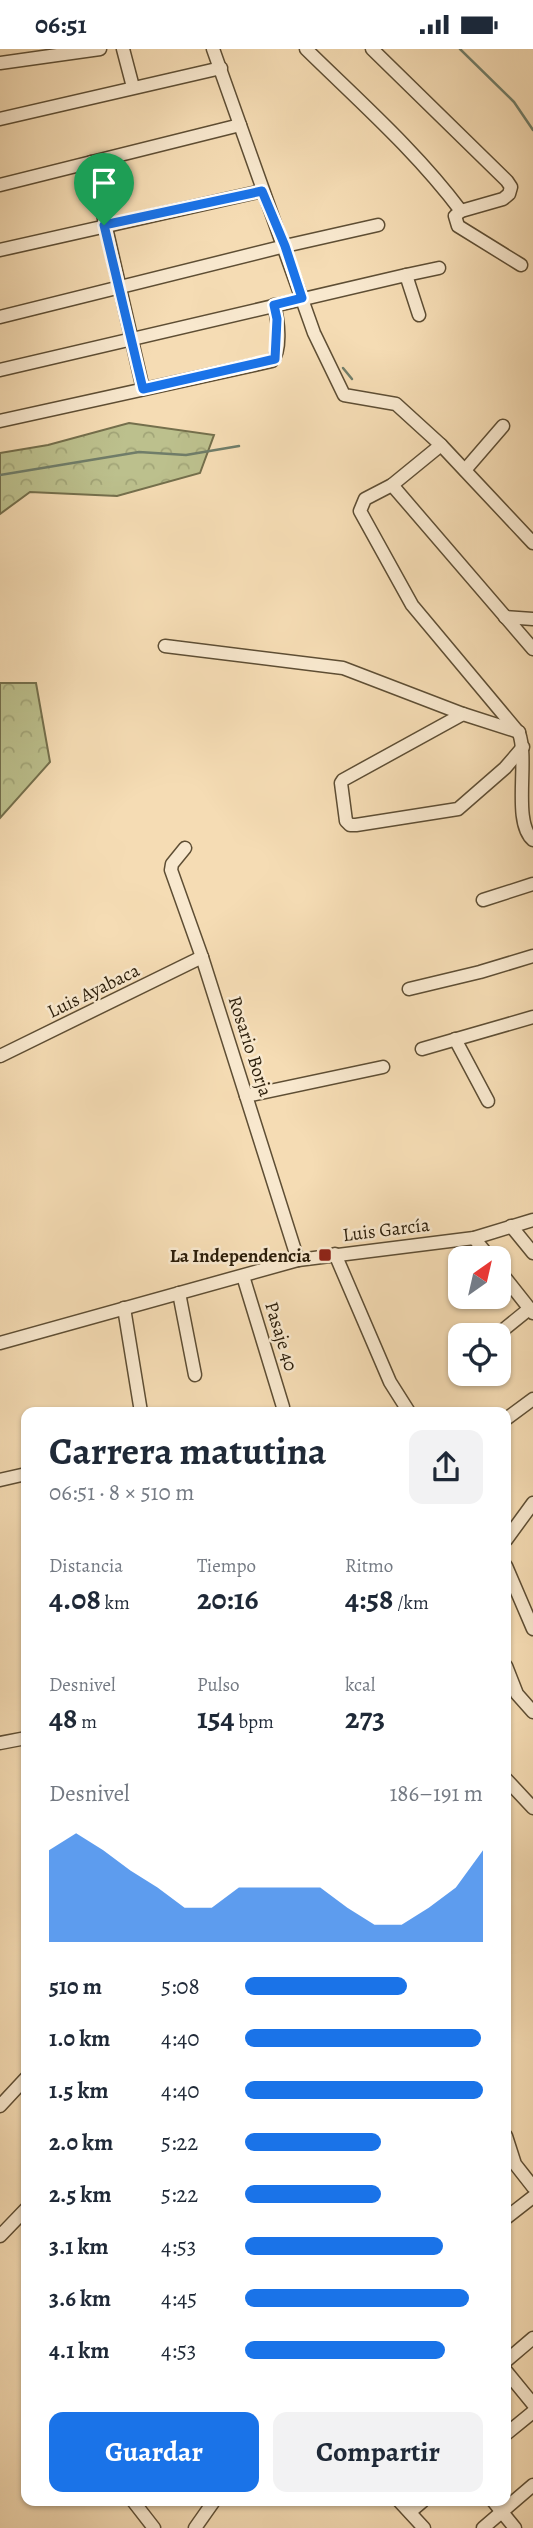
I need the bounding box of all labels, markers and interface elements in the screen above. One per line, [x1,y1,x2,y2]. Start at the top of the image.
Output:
text: 06:51 [35,7,87,42]
pin [74,153,134,225]
icon: arrive [85,164,123,202]
street label: Luis Ayabaca [43,957,144,1024]
street label: Rosario Borja [222,993,279,1100]
street label: Luis García [341,1212,431,1248]
place label: La Independencia [170,1243,312,1269]
north arrow [448,1246,511,1309]
map controls [448,1246,511,1386]
marker: La Independencia [317,1247,333,1263]
street label: Pasaje 40 [258,1298,304,1374]
button: locate [448,1323,511,1386]
text: Carrera matutina [49,1425,326,1477]
button: share [409,1430,483,1504]
text: 06:51 · 8 × 510 m [49,1477,194,1508]
text: Distancia [49,1553,123,1579]
text: Tiempo [197,1553,256,1579]
text: Ritmo [345,1553,393,1579]
text: 4.08 [49,1579,101,1619]
text: 20:16 [197,1579,258,1619]
text: 4:58 [345,1579,393,1619]
text: km [101,1590,130,1616]
text: /km [393,1590,429,1616]
text: Desnivel [49,1672,116,1698]
text: Pulso [197,1672,239,1698]
text: kcal [345,1672,375,1698]
text: 48 [49,1698,78,1738]
text: 154 [197,1698,235,1738]
text: 273 [345,1698,385,1738]
text: m [78,1709,97,1735]
text: bpm [235,1709,274,1735]
text: Desnivel [49,1778,130,1809]
text: 186–191 m [389,1778,483,1809]
text: 510 m [49,1971,102,2002]
text: 5:08 [161,1971,200,2002]
text: 1.0 km [49,2023,110,2054]
text: 4:40 [161,2023,200,2054]
text: 1.5 km [49,2075,109,2106]
text: 4:40 [161,2075,200,2106]
text: 2.0 km [49,2127,113,2158]
text: 5:22 [161,2127,198,2158]
text: 2.5 km [49,2179,111,2210]
text: 5:22 [161,2179,198,2210]
text: 3.1 km [49,2231,109,2262]
text: 4:53 [161,2231,196,2262]
text: 3.6 km [49,2283,111,2314]
text: 4:45 [161,2283,197,2314]
text: 4.1 km [49,2335,110,2366]
text: 4:53 [161,2335,196,2366]
button: Guardar [49,2412,259,2492]
button: Compartir [273,2412,483,2492]

